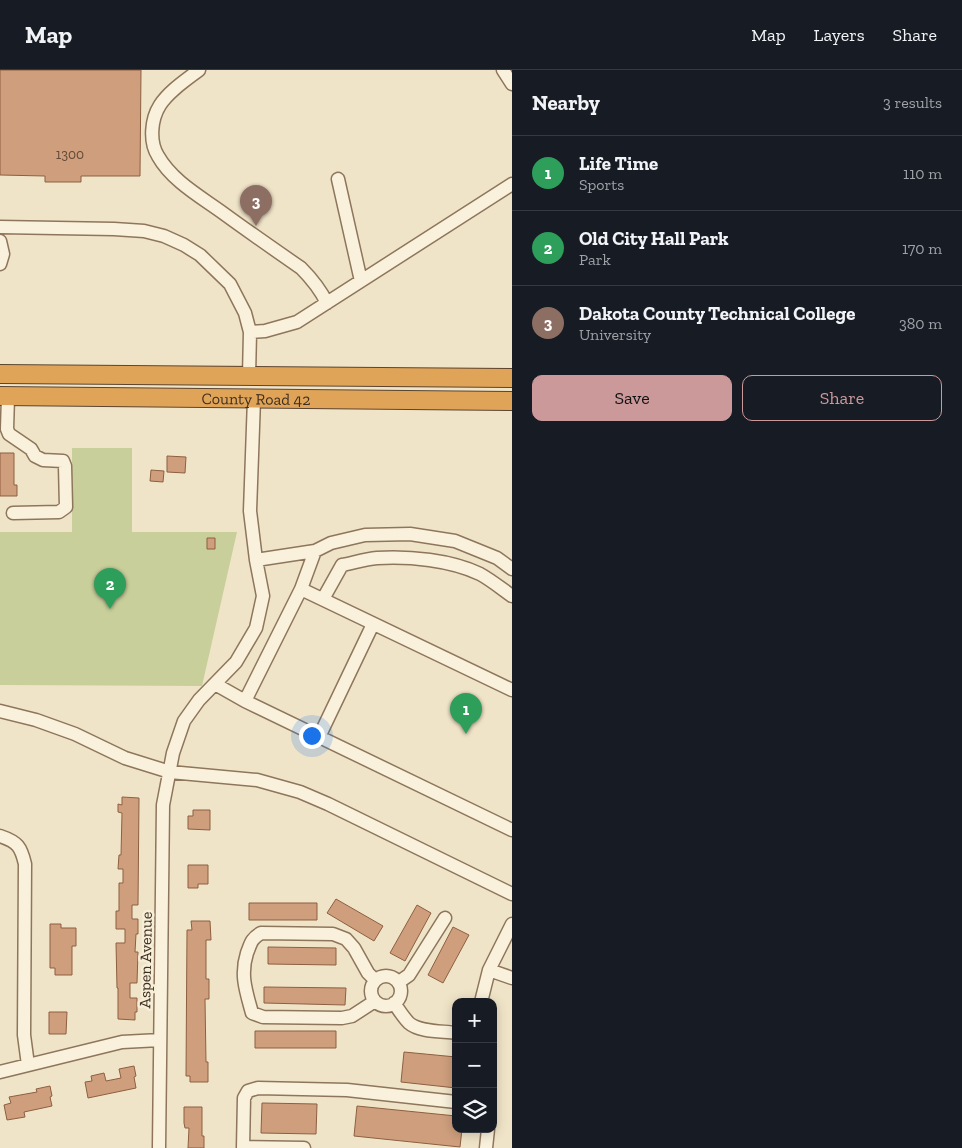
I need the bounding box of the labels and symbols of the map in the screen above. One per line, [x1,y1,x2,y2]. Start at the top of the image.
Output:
house number: 1300 [56,146,84,163]
pin: 3 [240,185,272,226]
street label: County Road 42 [201,389,311,409]
pin: 2 [94,568,126,609]
pin: 1 [450,693,482,734]
your location [299,723,325,749]
street label: Aspen Avenue [135,911,156,1009]

